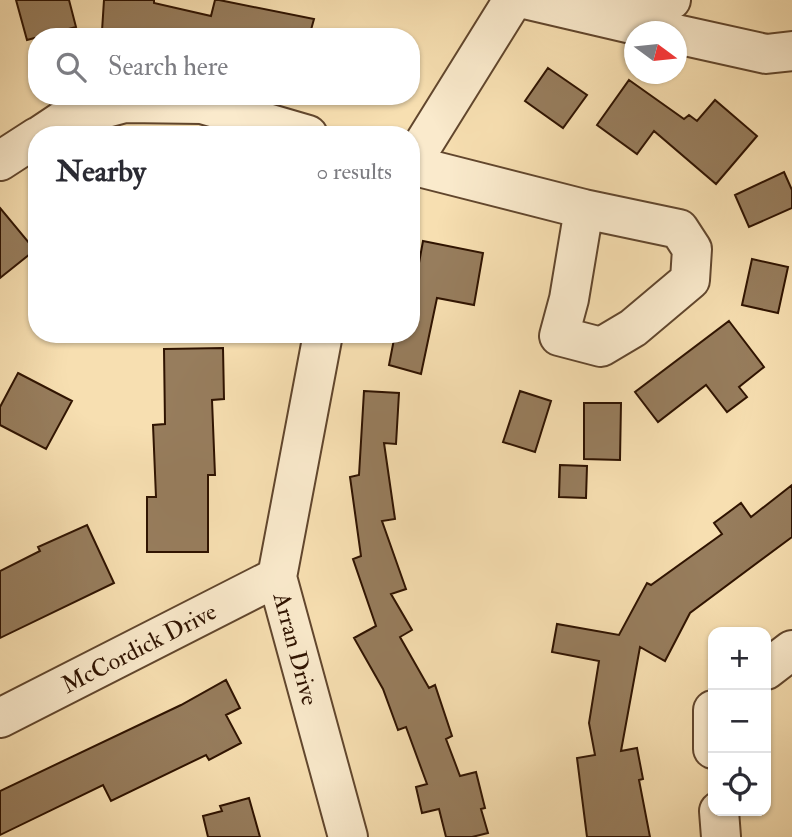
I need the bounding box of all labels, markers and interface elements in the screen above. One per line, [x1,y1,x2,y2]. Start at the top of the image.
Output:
north arrow [624,21,687,84]
search box [28,28,420,105]
icon: search [52,48,90,86]
text: Search here [108,51,228,83]
text: Nearby [56,153,146,190]
text: 0 results [316,157,392,186]
street label: Arran Drive [265,588,325,709]
street label: McCordick Drive [57,596,222,701]
map controls [708,627,771,816]
button: + [708,627,771,690]
button: − [708,690,771,753]
button: locate [708,753,771,816]

